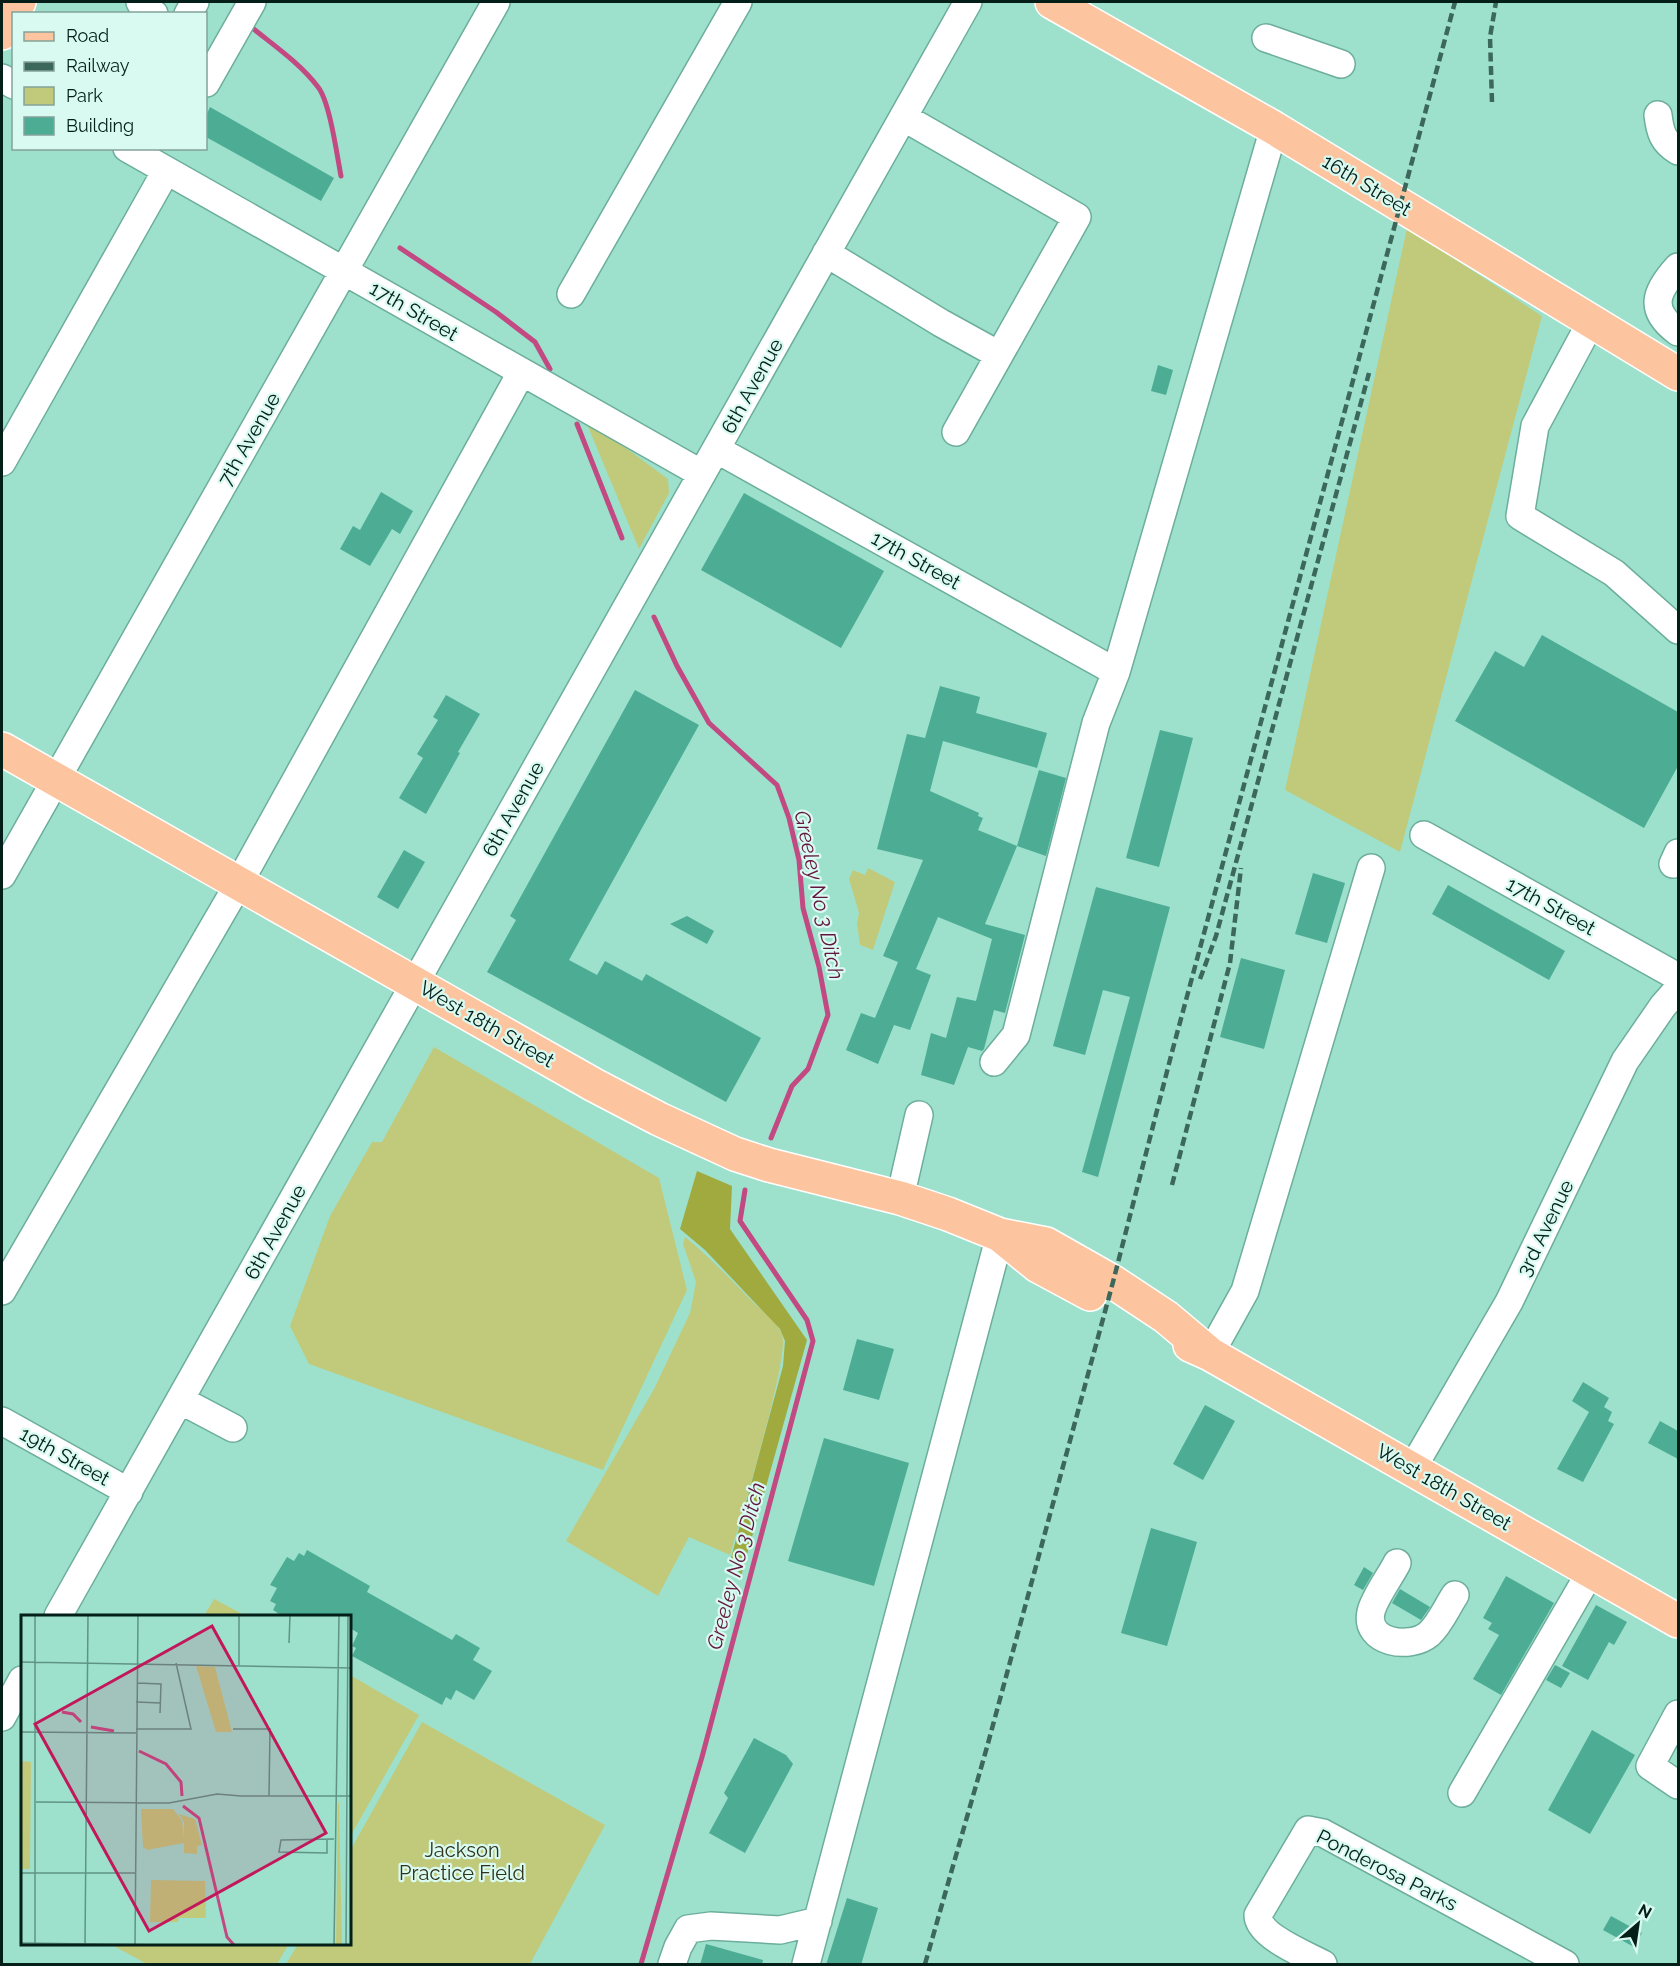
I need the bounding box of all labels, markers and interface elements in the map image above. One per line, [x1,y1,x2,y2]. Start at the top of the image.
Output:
legend [12,12,207,150]
text: Road [66,25,109,46]
text: Railway [66,55,130,76]
text: Park [66,85,103,106]
text: Building [66,115,134,136]
street label: 16th Street [1318,149,1416,221]
street label: 17th Street [366,276,463,346]
street label: 6th Avenue [716,334,788,438]
street label: 7th Avenue [213,388,285,490]
street label: 17th Street [867,526,965,594]
street label: 6th Avenue [477,757,549,861]
water label: Greeley No 3 Ditch [789,808,850,982]
street label: 17th Street [1502,872,1600,940]
street label: West 18th Street [415,976,559,1073]
street label: 3rd Avenue [1511,1176,1579,1280]
street label: 6th Avenue [239,1180,311,1284]
street label: 19th Street [16,1421,114,1491]
street label: West 18th Street [1372,1439,1516,1536]
water label: Greeley No 3 Ditch [701,1479,770,1652]
inset map [21,1615,351,1945]
street label: Ponderosa Parks [1313,1824,1461,1916]
park label: Jackson Practice Field [399,1838,525,1885]
north arrow [1608,1894,1668,1954]
text: N [1635,1900,1655,1923]

